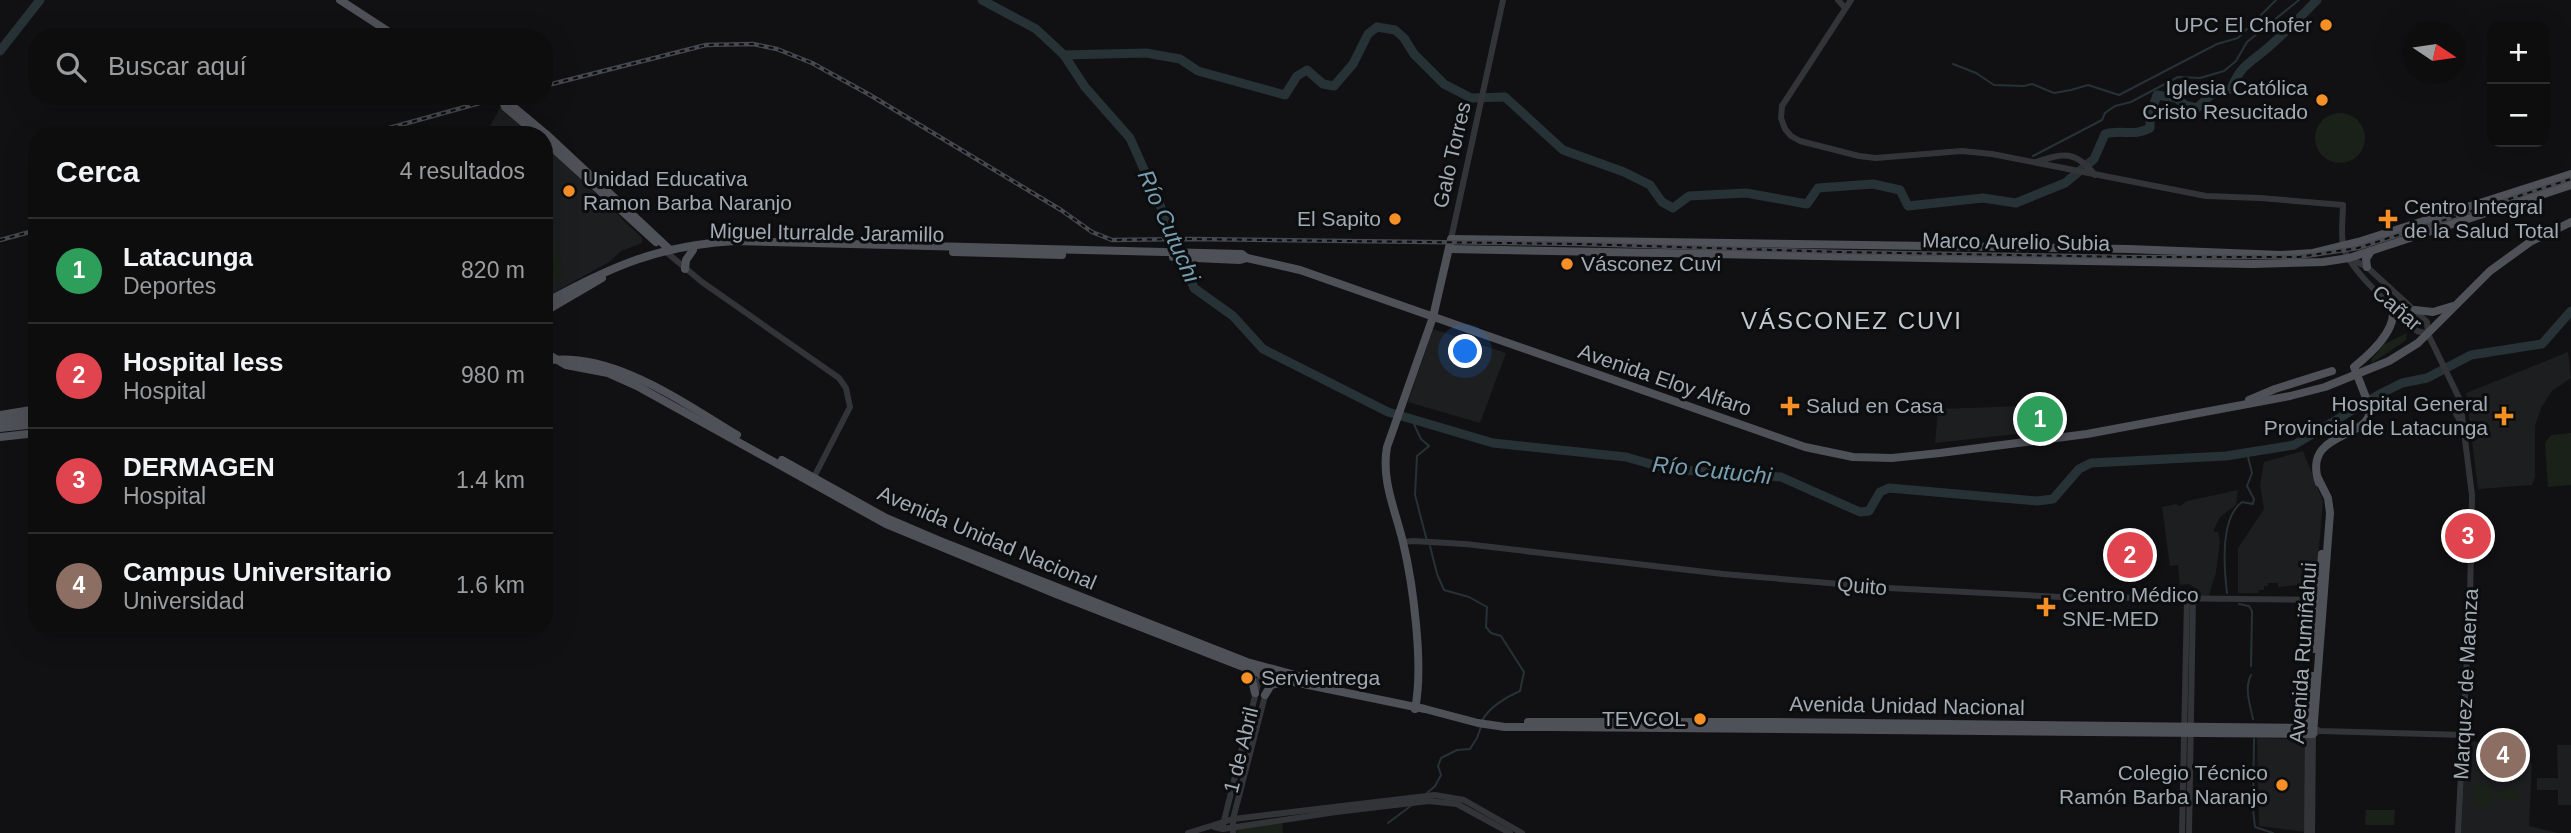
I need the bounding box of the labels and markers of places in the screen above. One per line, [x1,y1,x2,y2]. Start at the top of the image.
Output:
place label: UPC El Chofer [2174,13,2312,36]
marker: UPC El Chofer [2318,17,2334,33]
place label: Iglesia Católica Cristo Resucitado [2142,76,2308,123]
marker: Iglesia Católica Cristo Resucitado [2314,92,2330,108]
place label: Unidad Educativa Ramon Barba Naranjo [583,167,792,214]
marker: Unidad Educativa Ramon Barba Naranjo [561,183,577,199]
place label: Centro Integral de la Salud Total [2404,195,2559,242]
place label: El Sapito [1297,207,1381,230]
marker: Centro Integral de la Salud Total [2378,209,2398,229]
marker: El Sapito [1387,211,1403,227]
place label: Vásconez Cuvi [1581,252,1721,275]
marker: Vásconez Cuvi [1559,256,1575,272]
place label: Hospital General Provincial de Latacunga [2264,392,2488,439]
pin: 1 [2017,393,2063,445]
place label: Salud en Casa [1806,394,1944,417]
marker: Salud en Casa [1780,396,1800,416]
marker: Hospital General Provincial de Latacunga [2494,406,2514,426]
pin: 3 [2445,510,2491,562]
pin: 2 [2107,529,2153,581]
place label: Centro Médico SNE-MED [2062,583,2199,630]
marker: Centro Médico SNE-MED [2036,597,2056,617]
place label: Servientrega [1261,666,1380,689]
marker: Servientrega [1239,670,1255,686]
place label: TEVCOL [1602,707,1686,730]
marker: TEVCOL [1692,711,1708,727]
pin: 4 [2480,729,2526,781]
place label: Colegio Técnico Ramón Barba Naranjo [2059,761,2268,808]
marker: Colegio Técnico Ramón Barba Naranjo [2274,777,2290,793]

